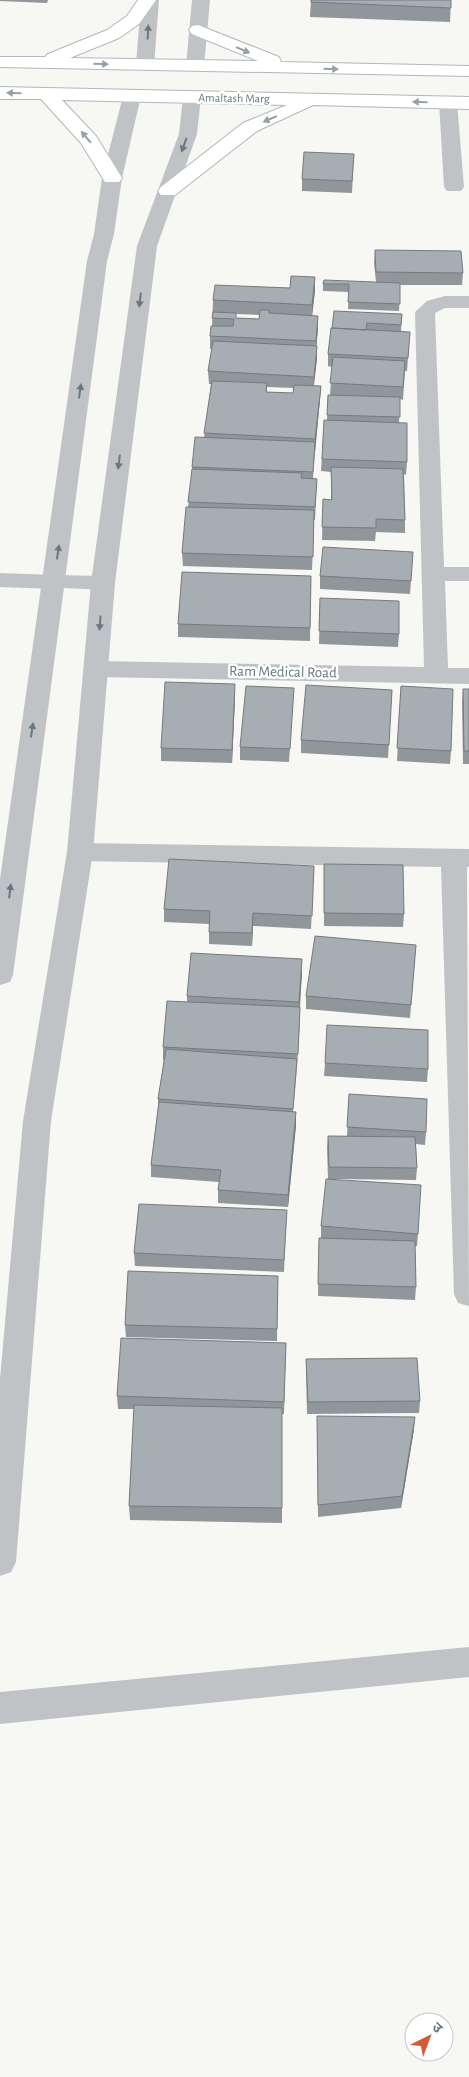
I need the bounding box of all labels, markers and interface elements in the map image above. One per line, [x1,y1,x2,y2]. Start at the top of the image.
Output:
one-way arrow [144,24,152,40]
one-way arrow [236,46,250,54]
one-way arrow [93,60,109,68]
one-way arrow [323,65,339,73]
one-way arrow [5,89,21,97]
street label: Amaltash Marg [198,91,270,105]
one-way arrow [412,98,428,106]
one-way arrow [263,115,277,123]
one-way arrow [80,130,91,143]
one-way arrow [180,138,188,153]
one-way arrow [136,293,144,309]
one-way arrow [76,383,84,399]
one-way arrow [115,454,123,470]
one-way arrow [54,544,62,560]
one-way arrow [96,615,104,631]
street label: Ram Medical Road [229,664,337,680]
one-way arrow [29,722,37,738]
one-way arrow [6,883,14,899]
north arrow [404,2012,454,2062]
text: उ [429,2020,445,2037]

